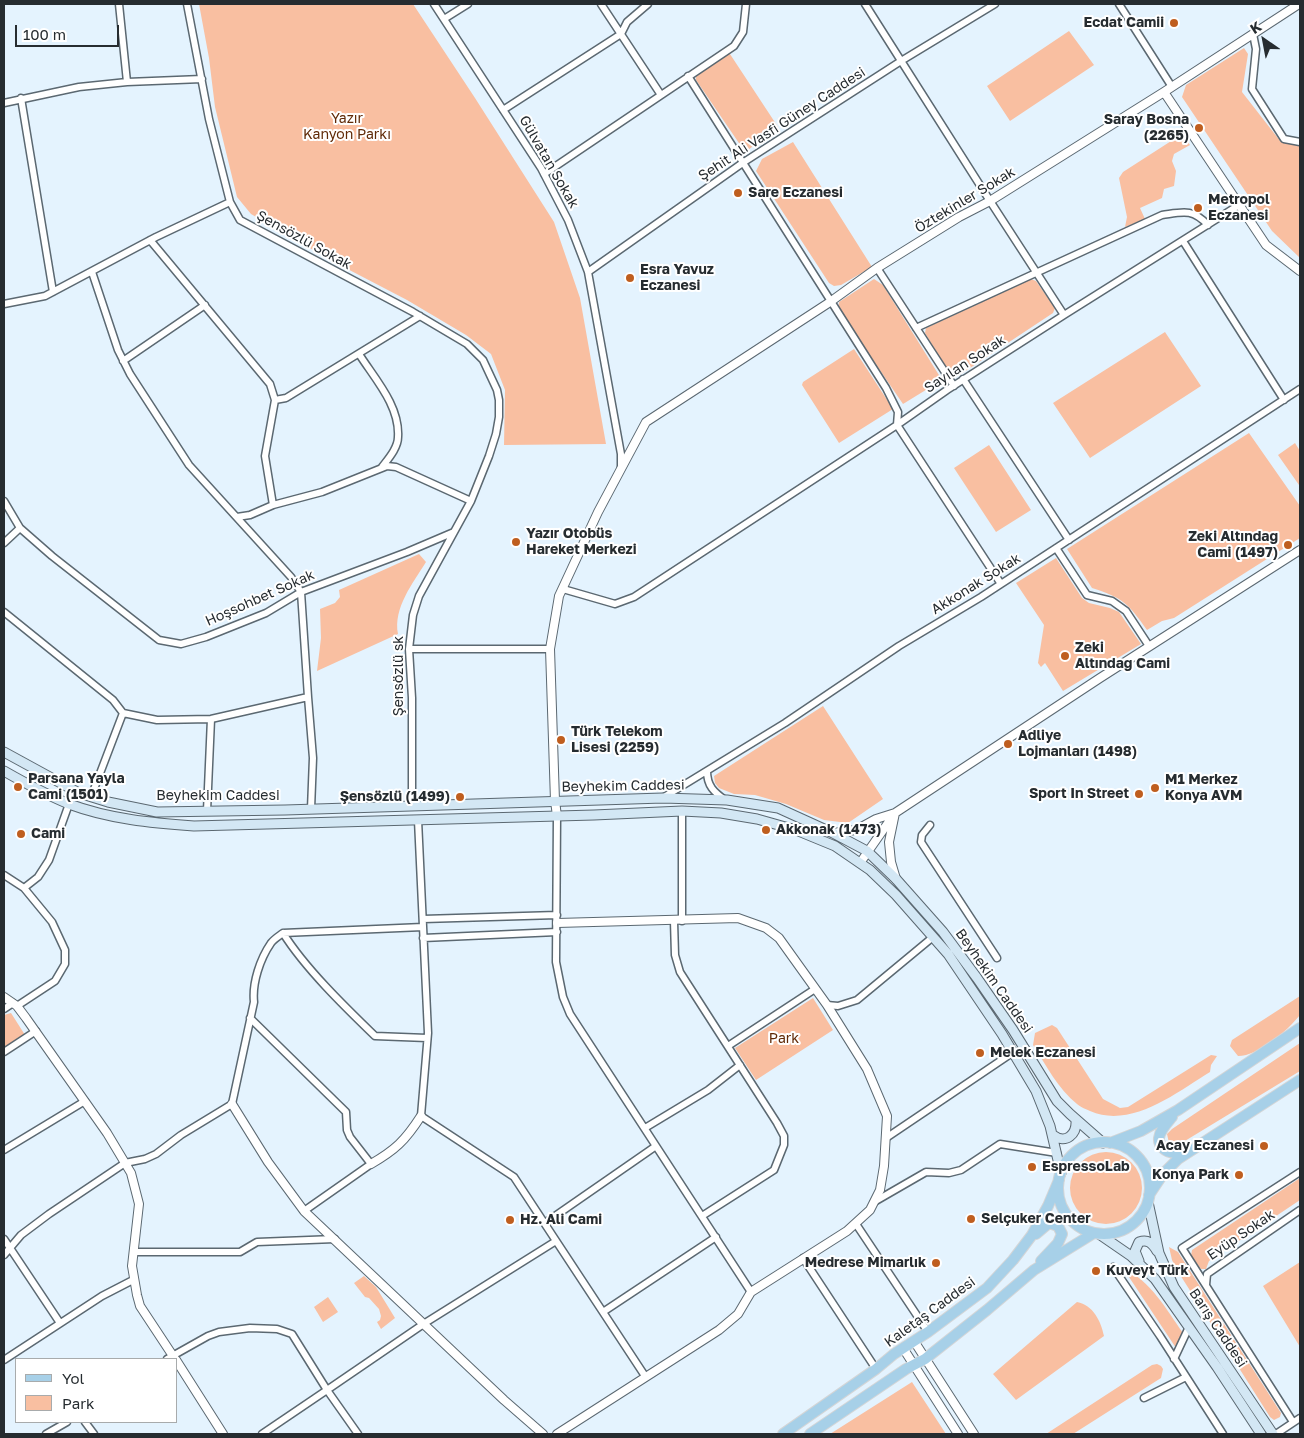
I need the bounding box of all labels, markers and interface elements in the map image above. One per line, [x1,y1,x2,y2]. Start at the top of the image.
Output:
scale bar [18,15,121,47]
place label: Ecdat Camii [1083,15,1164,31]
north arrow [1239,15,1289,65]
marker: Ecdat Camii [1168,17,1180,29]
text: K [1247,17,1264,37]
text: 100 m [23,25,66,43]
street label: Şehit Ali Vasfi Güney Caddesi [695,64,869,184]
park label: Yazır Kanyon Parkı [303,111,391,144]
place label: Saray Bosna (2265) [1104,112,1189,144]
street label: Gülvatan Sokak [516,113,582,211]
marker: Saray Bosna (2265) [1193,122,1205,134]
street label: Öztekinler Sokak [912,163,1018,237]
place label: Sare Eczanesi [748,185,843,201]
marker: Sare Eczanesi [732,187,744,199]
place label: Metropol Eczanesi [1208,192,1270,224]
marker: Metropol Eczanesi [1192,202,1204,214]
street label: Şensözlü Sokak [254,207,354,273]
place label: Esra Yavuz Eczanesi [640,262,714,294]
marker: Esra Yavuz Eczanesi [624,272,636,284]
street label: Sayılan Sokak [921,331,1009,397]
place label: Yazır Otobüs Hareket Merkezi [526,526,637,558]
place label: Zeki Altındağ Cami (1497) [1188,529,1278,562]
marker: Yazır Otobüs Hareket Merkezi [510,536,522,548]
marker: Zeki Altındağ Cami (1497) [1282,539,1294,551]
street label: Akkonak Sokak [928,550,1024,618]
street label: Hoşsohbet Sokak [203,566,317,630]
street label: Şensözlü sk [391,636,407,716]
place label: Zeki Altındağ Cami [1075,640,1170,672]
marker: Zeki Altındağ Cami [1059,650,1071,662]
place label: Türk Telekom Lisesi (2259) [571,724,663,756]
place label: Adliye Lojmanları (1498) [1018,728,1137,760]
marker: Türk Telekom Lisesi (2259) [555,734,567,746]
marker: Adliye Lojmanları (1498) [1002,738,1014,750]
place label: Parsana Yayla Cami (1501) [28,771,125,804]
place label: M1 Merkez Konya AVM [1165,772,1242,804]
street label: Beyhekim Caddesi [561,777,685,795]
marker: Parsana Yayla Cami (1501) [12,781,24,793]
marker: M1 Merkez Konya AVM [1149,782,1161,794]
place label: Sport In Street [1029,786,1129,802]
street label: Beyhekim Caddesi [156,788,280,804]
marker: Sport In Street [1133,788,1145,800]
place label: Şensözlü (1499) [340,789,450,805]
marker: Şensözlü (1499) [454,791,466,803]
place label: Akkonak (1473) [776,822,881,838]
marker: Akkonak (1473) [760,824,772,836]
place label: Cami [31,826,65,842]
marker: Cami [15,828,27,840]
street label: Beyhekim Caddesi [952,926,1036,1036]
park label: Park [769,1031,799,1047]
place label: Melek Eczanesi [990,1045,1096,1061]
marker: Melek Eczanesi [974,1047,986,1059]
place label: Acay Eczanesi [1156,1138,1254,1154]
marker: Acay Eczanesi [1258,1140,1270,1152]
place label: EspressoLab [1042,1159,1130,1175]
marker: EspressoLab [1026,1161,1038,1173]
place label: Konya Park [1152,1167,1229,1183]
marker: Konya Park [1233,1169,1245,1181]
street label: Eyüp Sokak [1204,1206,1278,1264]
place label: Selçuker Center [981,1211,1091,1227]
place label: Hz. Ali Cami [520,1212,602,1228]
marker: Selçuker Center [965,1213,977,1225]
marker: Hz. Ali Cami [504,1214,516,1226]
place label: Medrese Mimarlık [805,1255,926,1271]
marker: Medrese Mimarlık [930,1257,942,1269]
place label: Kuveyt Türk [1106,1263,1189,1279]
marker: Kuveyt Türk [1090,1265,1102,1277]
street label: Kaletaş Caddesi [881,1273,979,1351]
street label: Barış Caddesi [1185,1285,1251,1371]
legend [15,1358,178,1423]
text: Yol [62,1369,84,1387]
text: Park [62,1394,94,1412]

